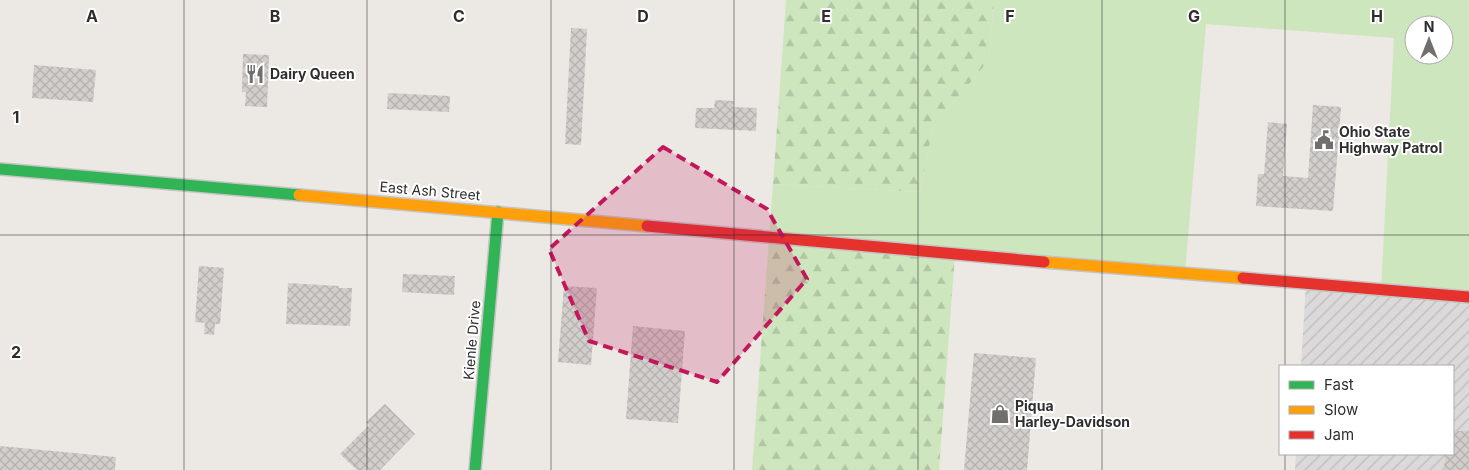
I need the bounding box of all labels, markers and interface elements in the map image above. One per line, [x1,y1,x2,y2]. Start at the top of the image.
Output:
text: A [86,6,98,26]
text: B [270,6,280,26]
text: C [453,6,465,26]
text: D [637,6,649,26]
text: E [821,6,831,26]
text: F [1005,6,1015,26]
text: G [1188,6,1200,26]
text: H [1371,6,1383,26]
north arrow [1404,15,1454,65]
text: N [1424,18,1434,35]
restaurant icon: Dairy Queen [244,63,266,85]
place label: Dairy Queen [270,65,355,82]
text: 1 [13,107,19,127]
place label: Ohio State Highway Patrol [1339,123,1442,156]
public building icon: Ohio State Highway Patrol [1313,129,1335,151]
street label: East Ash Street [379,178,481,203]
street label: Kienle Drive [460,300,483,380]
text: 2 [11,342,21,362]
legend [1279,365,1454,455]
text: Fast [1324,375,1354,394]
place label: Piqua Harley-Davidson [1015,397,1130,430]
text: Slow [1324,400,1358,419]
shop icon: Piqua Harley-Davidson [989,403,1011,425]
text: Jam [1324,425,1354,444]

